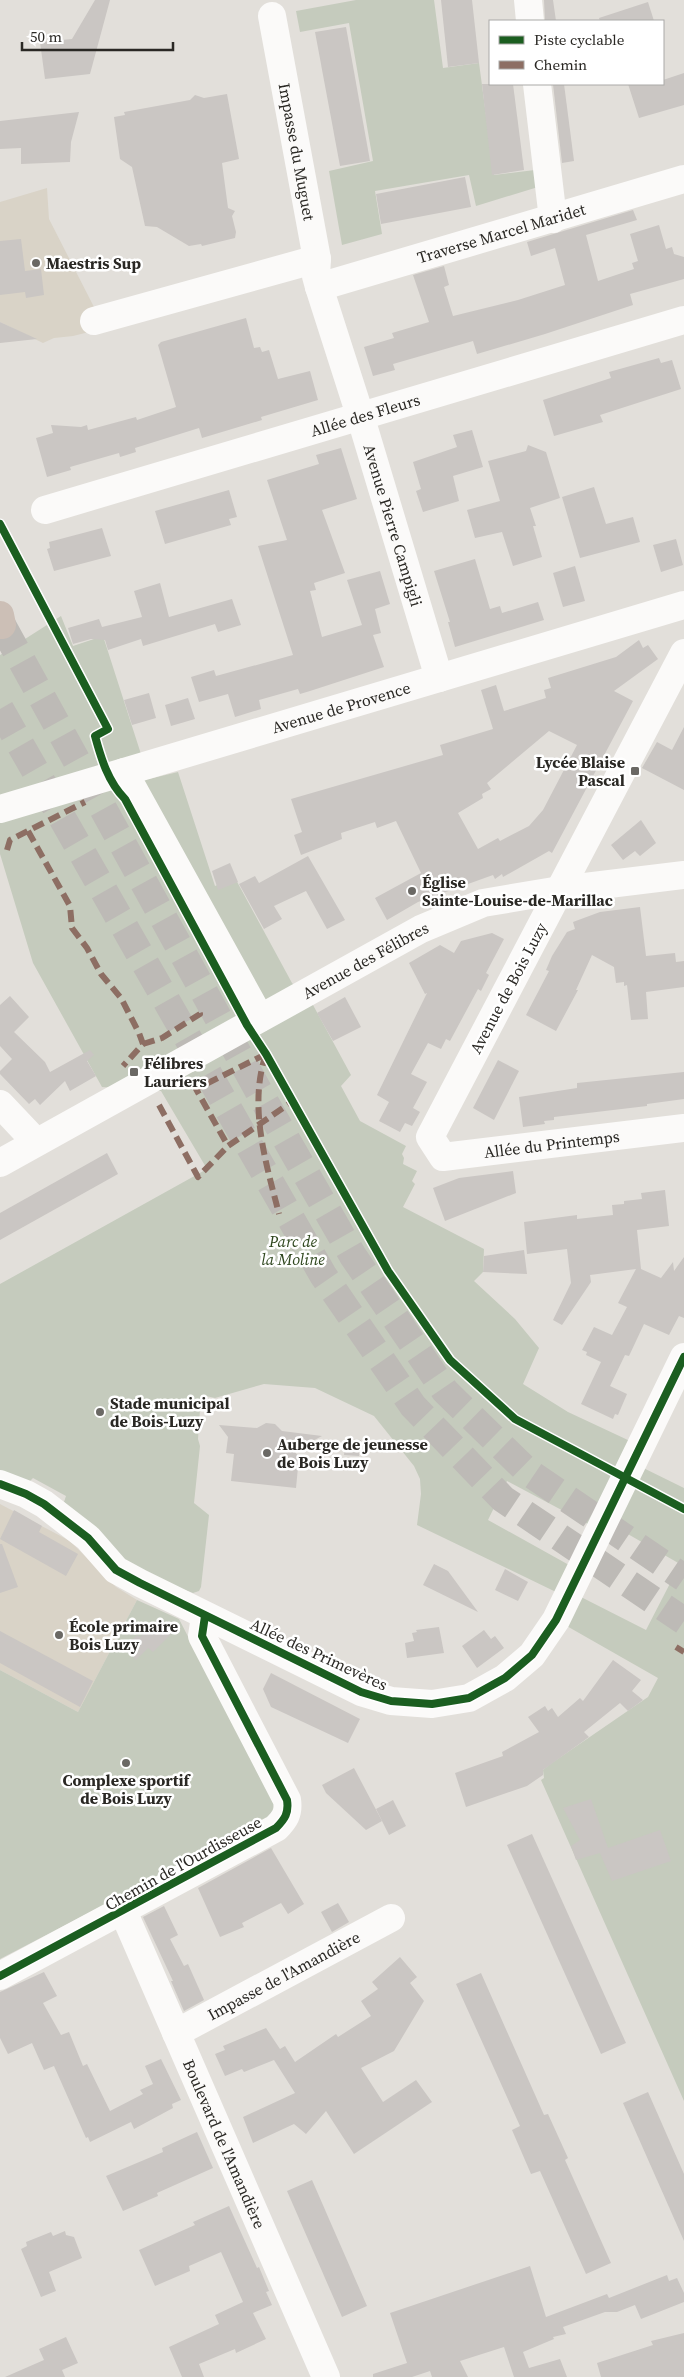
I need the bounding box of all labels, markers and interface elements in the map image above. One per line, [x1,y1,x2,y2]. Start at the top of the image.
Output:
scale bar [22,20,174,52]
legend [489,20,664,85]
text: 50 m [30,26,62,47]
text: Piste cyclable [534,29,625,50]
text: Chemin [534,54,587,75]
street label: Impasse du Muguet [274,81,321,223]
street label: Traverse Marcel Maridet [414,198,589,268]
place label: Maestris Sup [46,252,141,274]
marker: Maestris Sup [30,257,42,269]
street label: Allée des Fleurs [308,388,423,441]
street label: Avenue Pierre Campigli [358,441,428,609]
street label: Avenue de Provence [269,676,413,738]
place label: Lycée Blaise Pascal [536,751,625,791]
marker: Lycée Blaise Pascal [629,765,641,777]
place label: Église Sainte-Louise-de-Marillac [422,871,613,911]
marker: Église Sainte-Louise-de-Marillac [406,885,418,897]
street label: Avenue des Félibres [298,916,432,1004]
street label: Avenue de Bois Luzy [464,918,552,1057]
place label: Félibres Lauriers [144,1052,207,1092]
marker: Félibres Lauriers [128,1066,140,1078]
street label: Allée du Printemps [483,1125,621,1163]
park label: Parc de la Moline [261,1230,325,1270]
place label: Stade municipal de Bois-Luzy [110,1392,230,1432]
marker: Stade municipal de Bois-Luzy [94,1406,106,1418]
place label: Auberge de jeunesse de Bois Luzy [277,1433,428,1473]
marker: Auberge de jeunesse de Bois Luzy [261,1447,273,1459]
street label: Allée des Primevères [247,1613,391,1695]
place label: École primaire Bois Luzy [69,1615,178,1655]
marker: École primaire Bois Luzy [53,1629,65,1641]
marker: Complexe sportif de Bois Luzy [120,1757,132,1769]
place label: Complexe sportif de Bois Luzy [63,1769,192,1809]
street label: Chemin de l'Ourdisseuse [101,1811,265,1915]
street label: Impasse de l'Amandière [203,1926,364,2025]
street label: Boulevard de l'Amandière [178,2056,271,2232]

